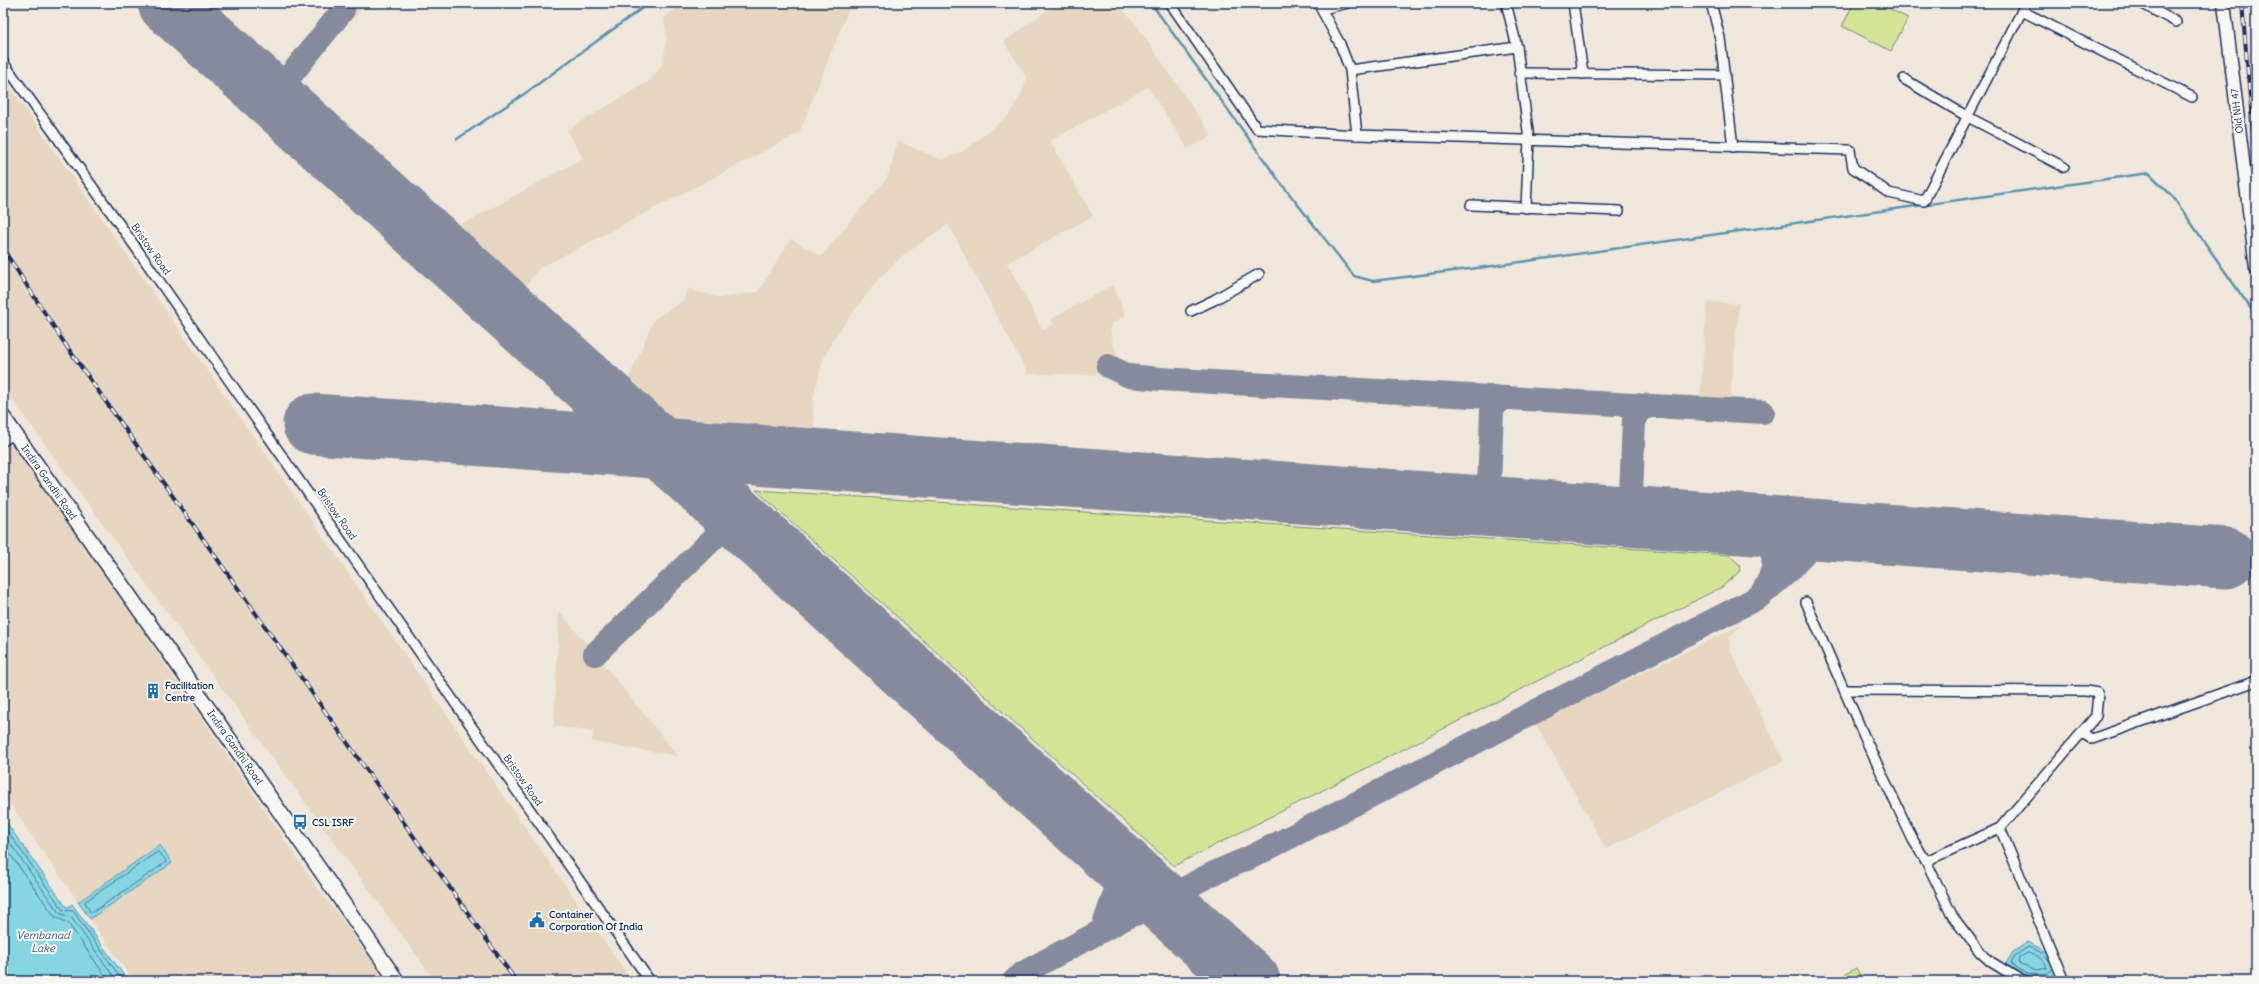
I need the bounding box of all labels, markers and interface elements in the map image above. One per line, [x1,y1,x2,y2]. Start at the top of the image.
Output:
street label: Old NH 47 [2228,88,2246,134]
street label: Bristow Road [128,221,174,277]
street label: Indira Gandhi Road [18,442,80,522]
street label: Bristow Road [314,486,360,542]
place label: Facilitation Centre [165,679,214,704]
building icon: Facilitation Centre [144,682,162,700]
street label: Indira Gandhi Road [204,707,266,787]
street label: Bristow Road [500,752,546,808]
bus stop icon: CSL ISRF [291,813,309,831]
place label: CSL ISRF [312,816,354,829]
place label: Container Corporation Of India [549,908,643,933]
public building icon: Container Corporation Of India [528,911,546,929]
water label: Vembanad Lake [16,928,71,955]

